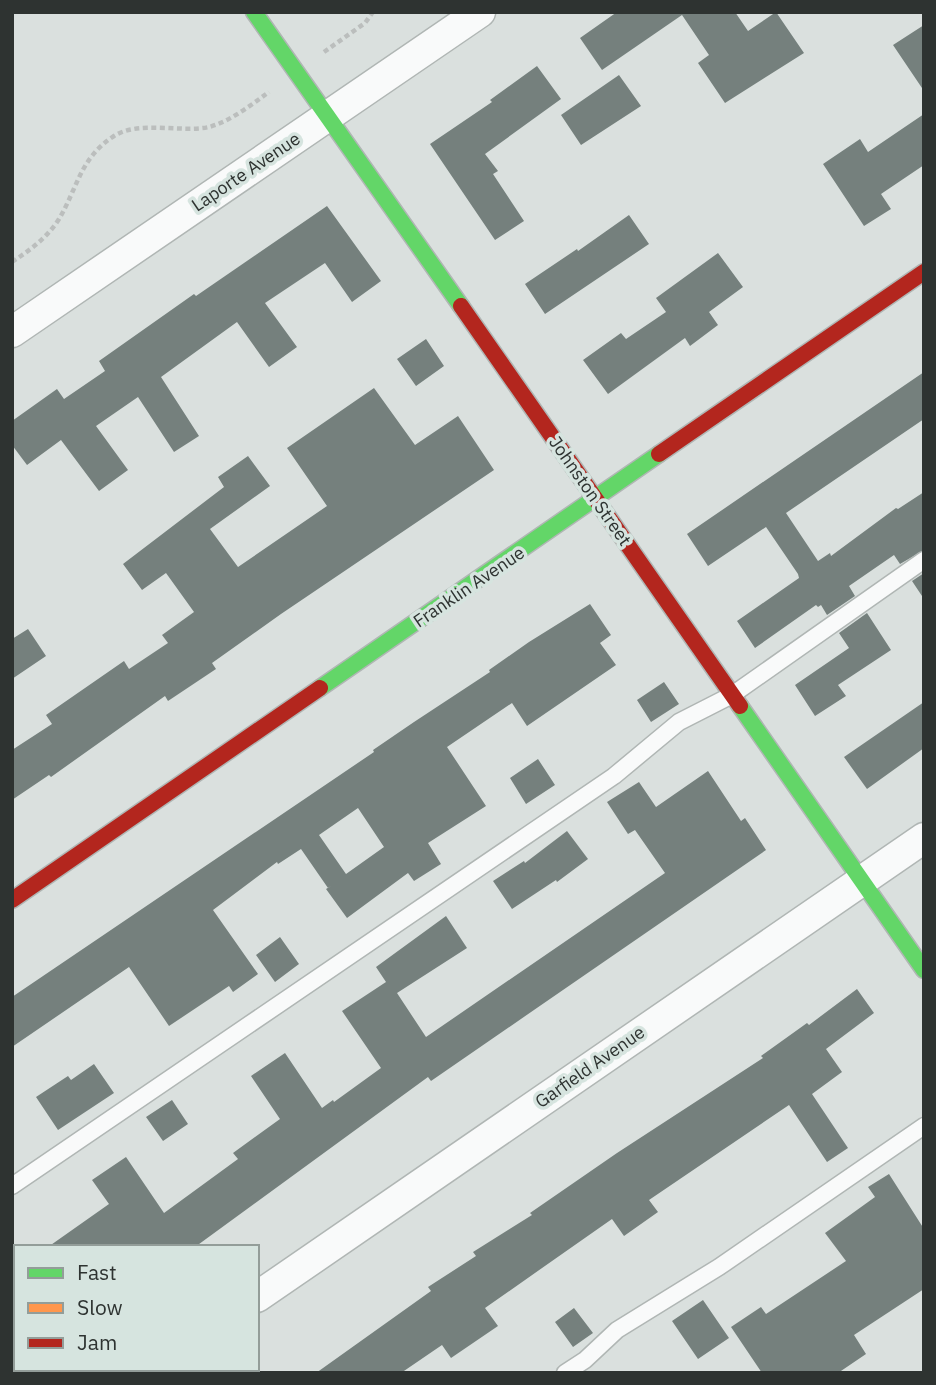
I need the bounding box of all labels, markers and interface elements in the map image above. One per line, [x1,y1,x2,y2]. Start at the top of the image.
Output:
street label: Laporte Avenue [187,127,305,216]
street label: Johnston Street [544,431,637,550]
street label: Franklin Avenue [409,541,529,632]
street label: Garfield Avenue [530,1020,649,1113]
legend [14,1245,259,1371]
text: Fast [77,1258,117,1286]
text: Slow [77,1293,123,1321]
text: Jam [77,1328,117,1356]

